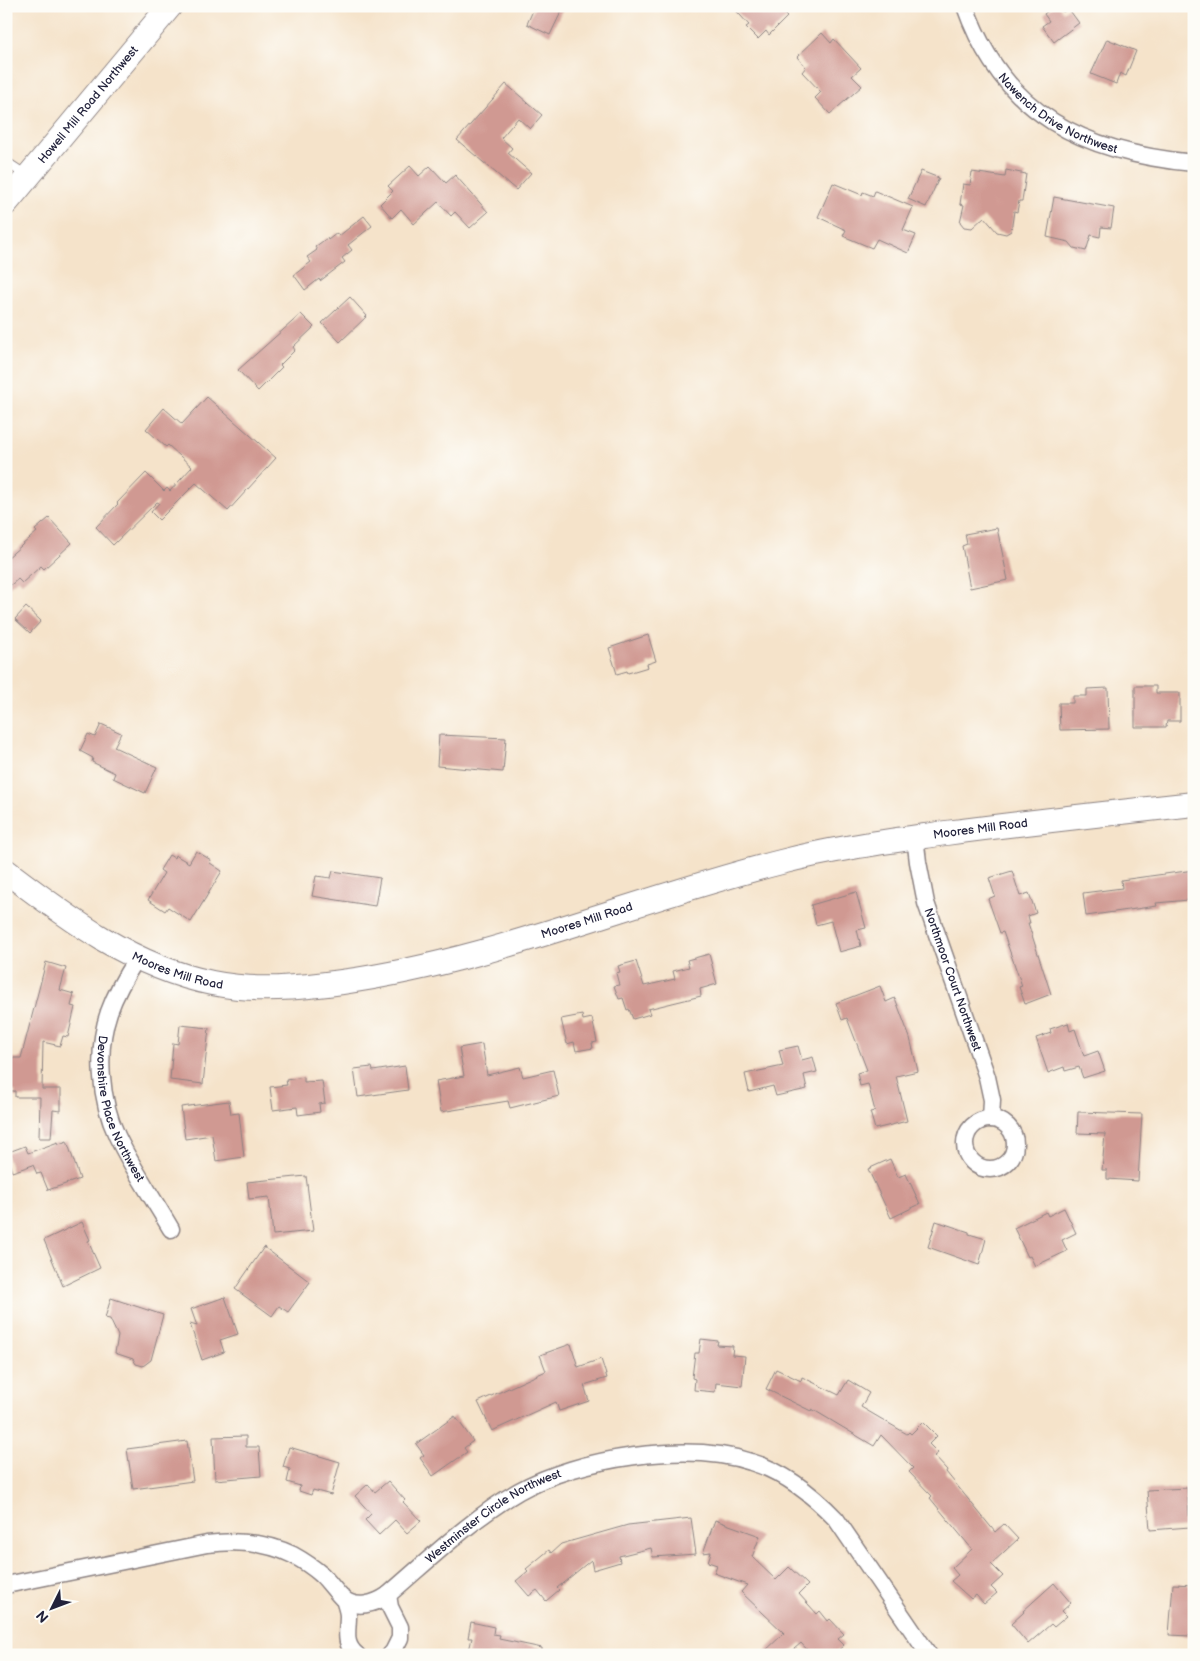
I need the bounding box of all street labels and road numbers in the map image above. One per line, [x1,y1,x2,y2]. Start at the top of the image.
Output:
street label: Howell Mill Road Northwest [35,42,141,167]
street label: Nawench Drive Northwest [995,70,1120,157]
street label: Moores Mill Road [932,815,1029,842]
street label: Moores Mill Road [539,899,635,942]
street label: Northmoor Court Northwest [921,906,985,1053]
street label: Moores Mill Road [129,948,224,992]
street label: Devonshire Place Northwest [94,1034,148,1185]
street label: Westminster Circle Northwest [422,1466,563,1566]

